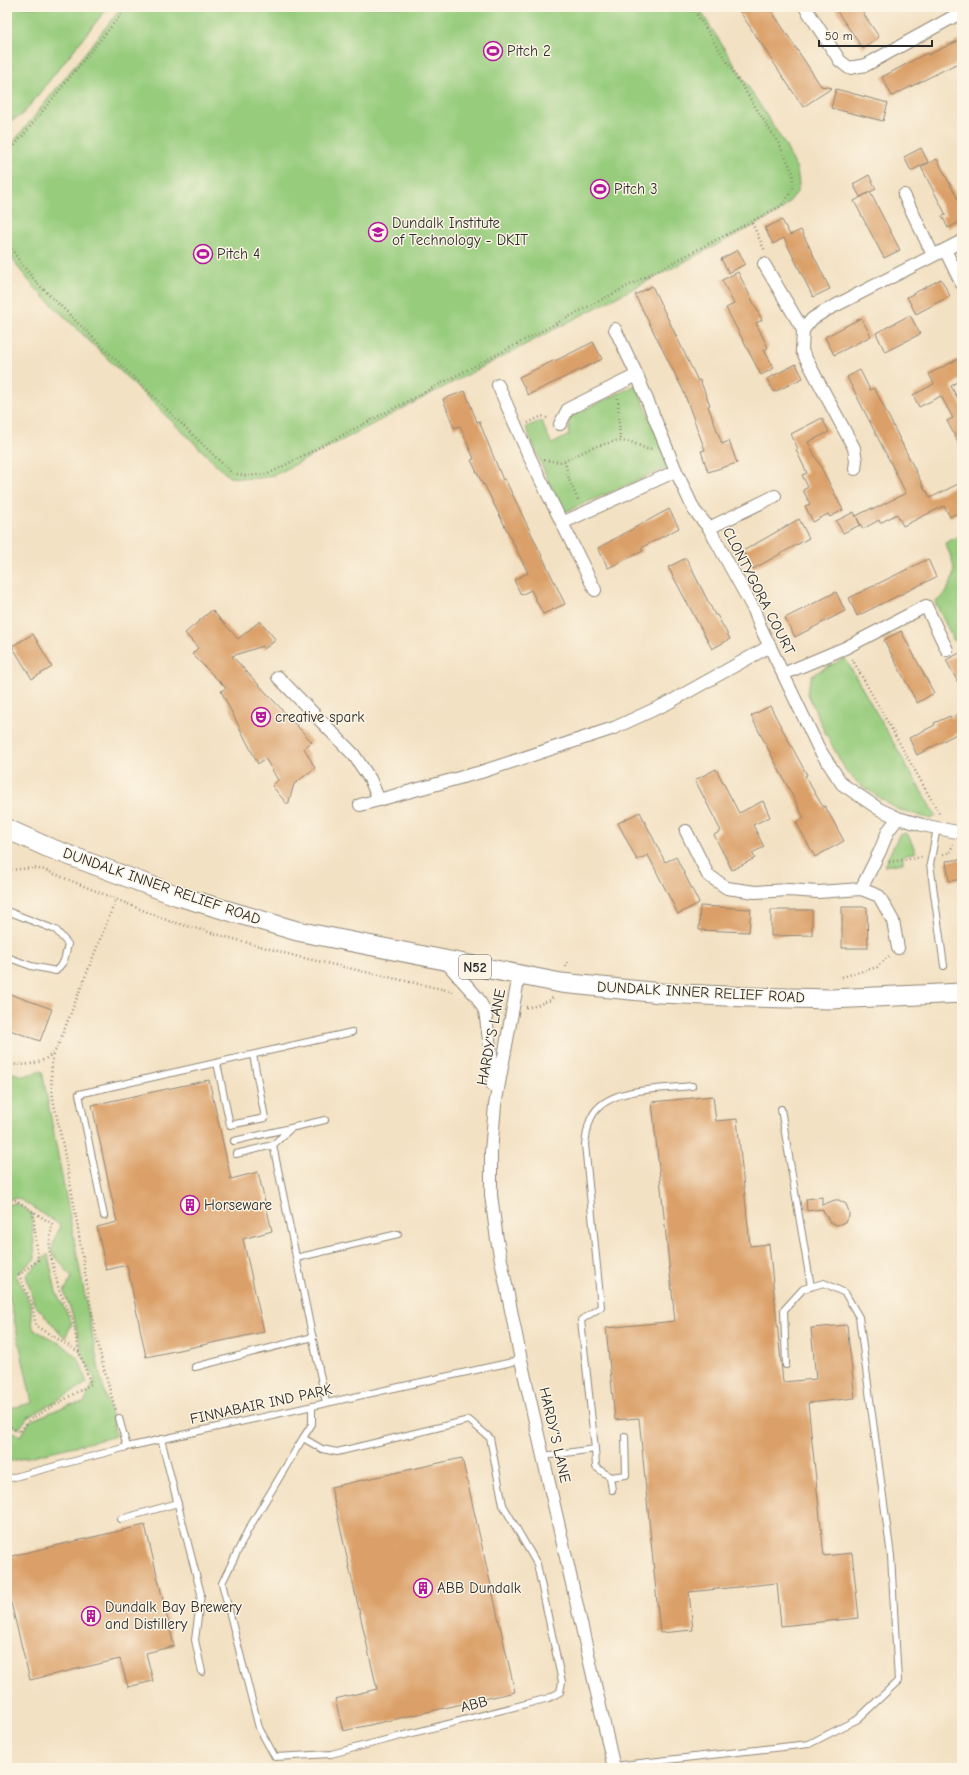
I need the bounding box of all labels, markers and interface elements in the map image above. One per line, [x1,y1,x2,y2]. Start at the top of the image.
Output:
scale bar [819,22,932,48]
text: 50 m [825,29,853,43]
sports icon: Pitch 2 [482,40,504,62]
place label: Pitch 2 [507,42,551,60]
sports icon: Pitch 3 [589,178,611,200]
place label: Pitch 3 [614,180,658,198]
place label: Dundalk Institute of Technology - DKIT [392,214,528,249]
school or university icon: Dundalk Institute of Technology - DKIT [367,221,389,243]
sports icon: Pitch 4 [192,243,214,265]
place label: Pitch 4 [217,245,260,263]
street label: CLONTYGORA COURT [719,524,799,658]
theatre icon: creative spark [250,706,272,728]
place label: creative spark [275,708,365,726]
street label: DUNDALK INNER RELIEF ROAD [61,844,263,928]
road number: N52 [459,955,491,979]
street label: DUNDALK INNER RELIEF ROAD [597,978,805,1006]
street label: HARDY'S LANE [473,987,509,1087]
building icon: Horseware [179,1194,201,1216]
place label: Horseware [204,1196,273,1214]
street label: FINNABAIR IND PARK [188,1380,334,1428]
street label: HARDY'S LANE [535,1385,575,1485]
building icon: ABB Dundalk [412,1577,434,1599]
place label: ABB Dundalk [437,1579,522,1597]
place label: Dundalk Bay Brewery and Distillery [105,1598,242,1633]
building icon: Dundalk Bay Brewery and Distillery [80,1605,102,1627]
street label: ABB [459,1692,489,1716]

